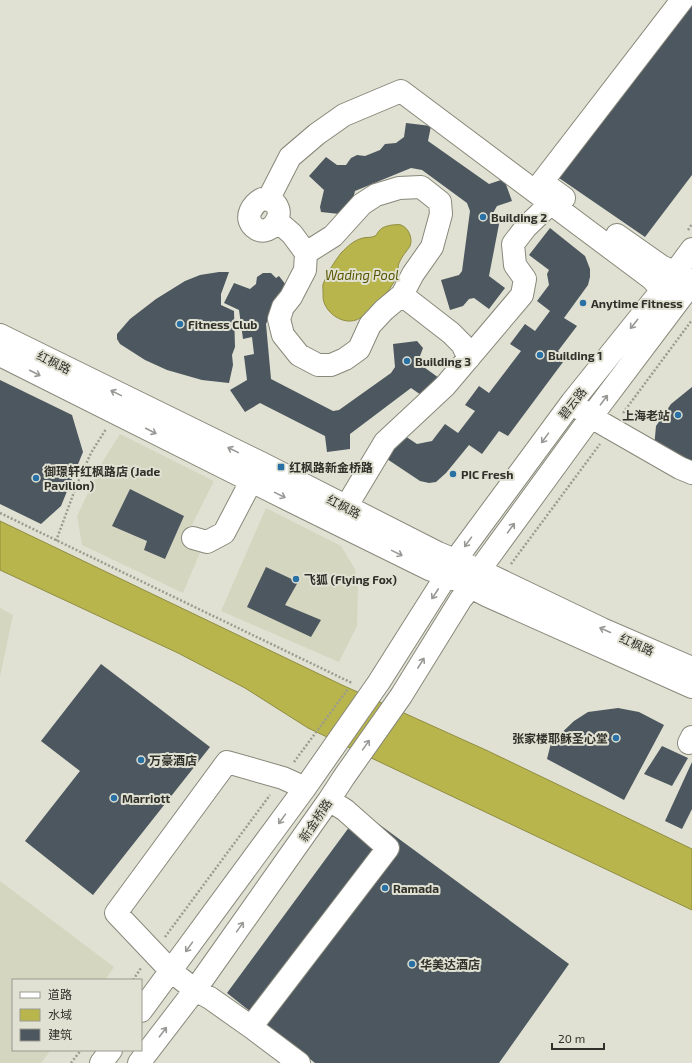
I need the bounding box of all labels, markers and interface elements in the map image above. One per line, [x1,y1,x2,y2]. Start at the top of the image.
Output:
place label: Building 2 [491,210,547,224]
marker: Building 2 [478,212,488,222]
water label: Wading Pool [325,267,399,283]
place label: Anytime Fitness [591,296,683,311]
marker: Anytime Fitness [578,298,588,308]
place label: Fitness Club [188,317,257,331]
marker: Fitness Club [175,319,185,329]
one-way arrow [630,319,639,330]
street label: 红枫路 [35,348,73,376]
place label: Building 1 [548,348,602,362]
marker: Building 1 [535,350,545,360]
place label: Building 3 [415,354,471,368]
marker: Building 3 [402,356,412,366]
one-way arrow [29,369,41,377]
street label: 碧云路 [555,385,589,421]
one-way arrow [111,388,123,396]
one-way arrow [600,394,608,405]
place label: 上海老站 [622,408,670,422]
marker: 上海老站 [673,410,683,420]
one-way arrow [145,428,157,435]
one-way arrow [541,432,550,443]
one-way arrow [227,446,239,453]
place label: 红枫路新金桥路 [289,460,373,474]
marker: 红枫路新金桥路 [276,462,286,472]
place label: 御璟轩红枫路店 (Jade Pavilion) [44,464,160,492]
place label: PIC Fresh [461,467,513,481]
marker: PIC Fresh [448,469,458,479]
marker: 御璟轩红枫路店 (Jade Pavilion) [31,473,41,483]
one-way arrow [273,492,285,500]
street label: 红枫路 [325,492,363,520]
one-way arrow [507,522,515,533]
one-way arrow [464,537,473,548]
one-way arrow [390,550,402,557]
place label: 飞狐 (Flying Fox) [304,572,397,587]
marker: 飞狐 (Flying Fox) [291,574,301,584]
one-way arrow [431,588,439,600]
one-way arrow [599,626,611,633]
street label: 红枫路 [618,630,656,658]
one-way arrow [418,657,426,669]
place label: 张家楼耶稣圣心堂 [512,731,608,745]
marker: 张家楼耶稣圣心堂 [611,733,621,743]
one-way arrow [362,740,370,751]
place label: 万豪酒店 [149,753,197,767]
marker: 万豪酒店 [136,755,146,765]
place label: Marriott [122,791,170,805]
marker: Marriott [109,793,119,803]
street label: 新金桥路 [296,796,334,844]
one-way arrow [278,814,286,825]
place label: Ramada [393,881,439,895]
marker: Ramada [380,883,390,893]
one-way arrow [236,922,244,933]
one-way arrow [185,941,193,952]
place label: 华美达酒店 [420,957,480,971]
marker: 华美达酒店 [407,959,417,969]
legend [12,979,142,1051]
text: 道路 [48,987,72,1001]
text: 水域 [48,1007,72,1021]
scale bar [552,1025,604,1051]
text: 建筑 [48,1027,72,1041]
one-way arrow [159,1027,167,1038]
text: 20 m [558,1031,585,1045]

